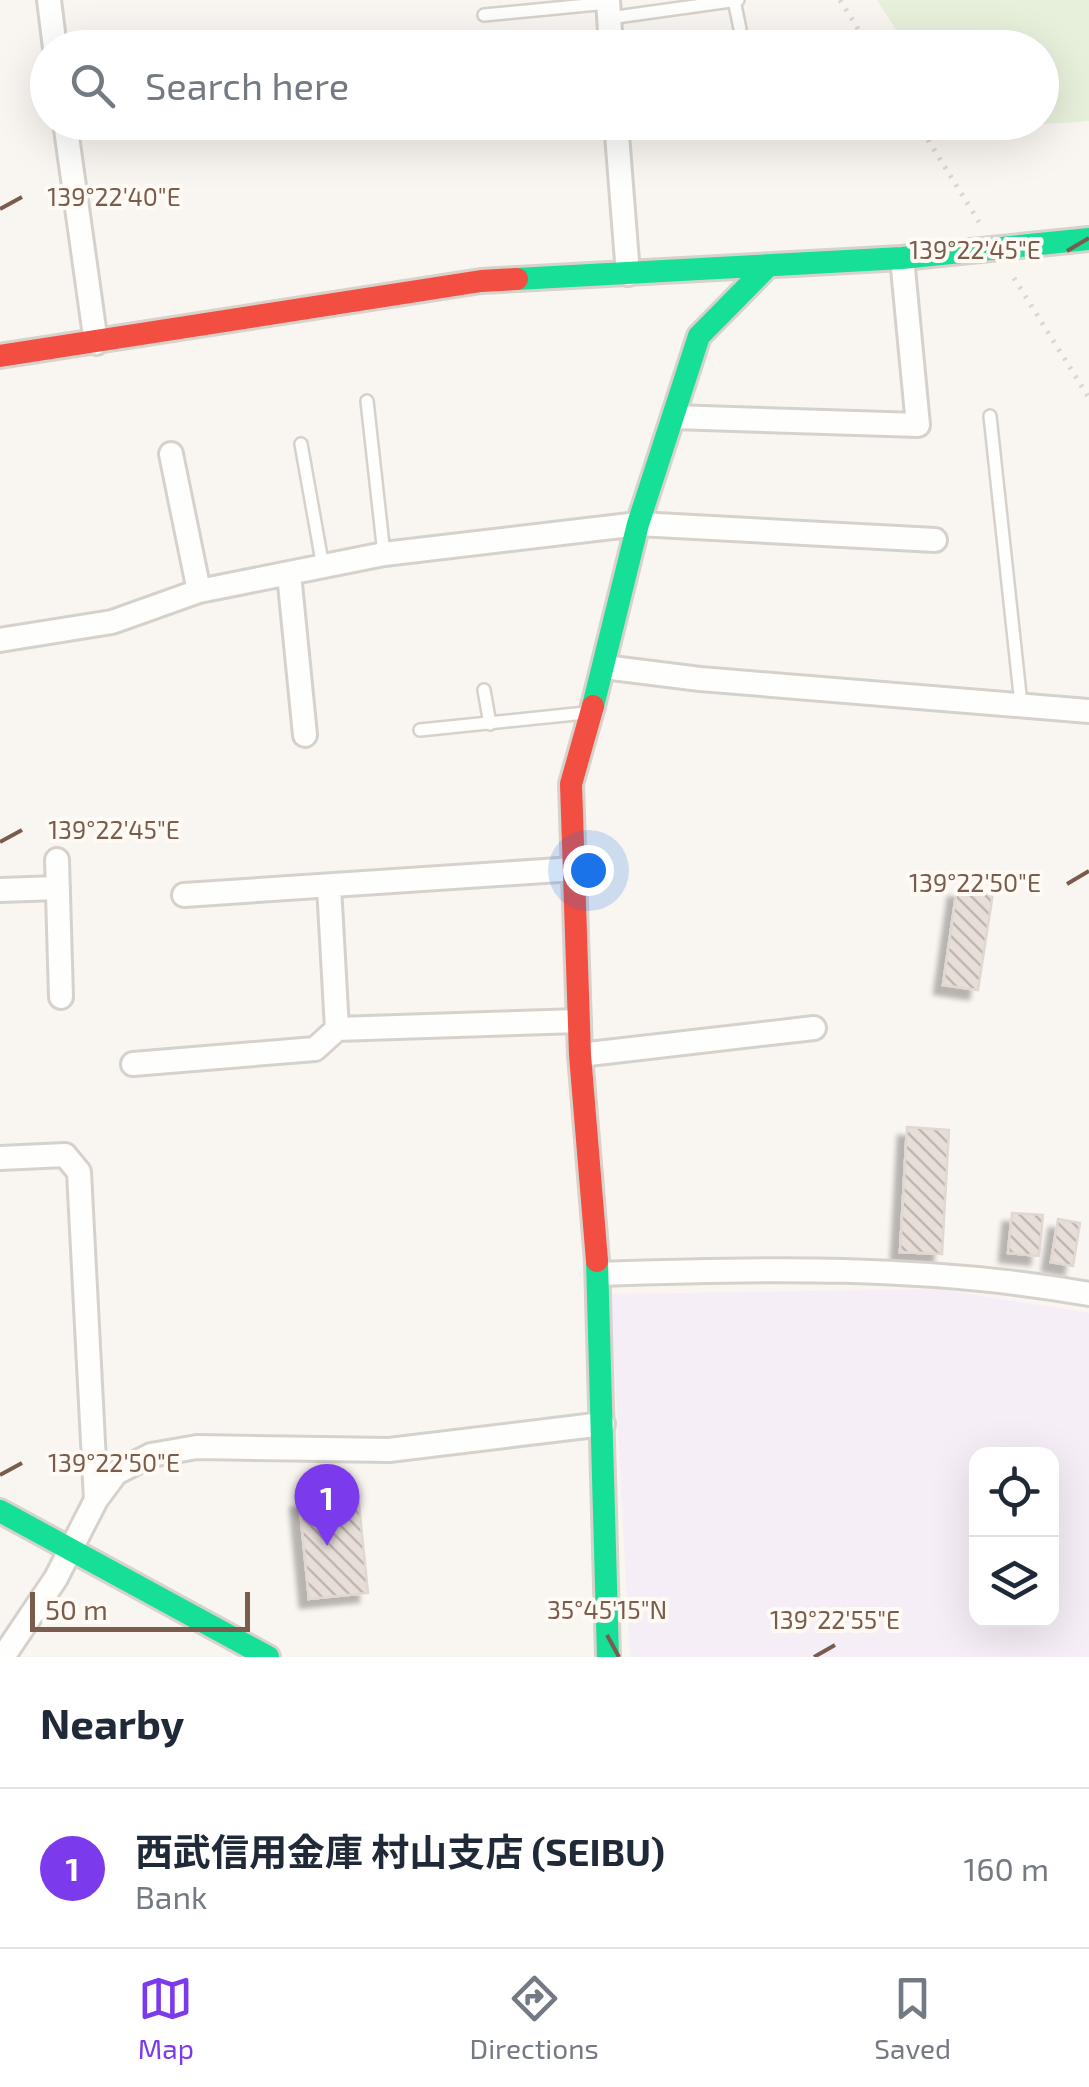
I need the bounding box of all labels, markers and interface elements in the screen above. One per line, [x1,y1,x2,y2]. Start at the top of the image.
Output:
search box [30,30,1059,140]
icon: search [65,58,120,113]
text: Search here [145,62,349,108]
text: 139°22'40"E [47,181,181,211]
text: 139°22'45"E [909,234,1041,264]
text: 139°22'45"E [48,814,180,844]
your location [563,845,614,896]
text: 139°22'50"E [909,867,1041,897]
text: 139°22'50"E [48,1447,180,1477]
map controls [969,1447,1059,1627]
button: locate [969,1447,1059,1537]
pin: 1 [294,1464,360,1546]
button: layers [969,1537,1059,1627]
scale bar [30,1587,250,1632]
text: 50 m [45,1592,108,1626]
text: 35°45'15"N [547,1594,667,1624]
text: 139°22'55"E [770,1604,900,1634]
text: Nearby [40,1697,184,1747]
text: 西武信用金庫 村山支店 (SEIBU) [135,1828,665,1874]
text: 1 [66,1849,79,1887]
text: 160 m [963,1849,1049,1887]
text: Bank [135,1877,207,1915]
tab: Map [138,1971,194,2065]
tab: Directions [470,1971,599,2065]
tab: Saved [874,1971,951,2065]

